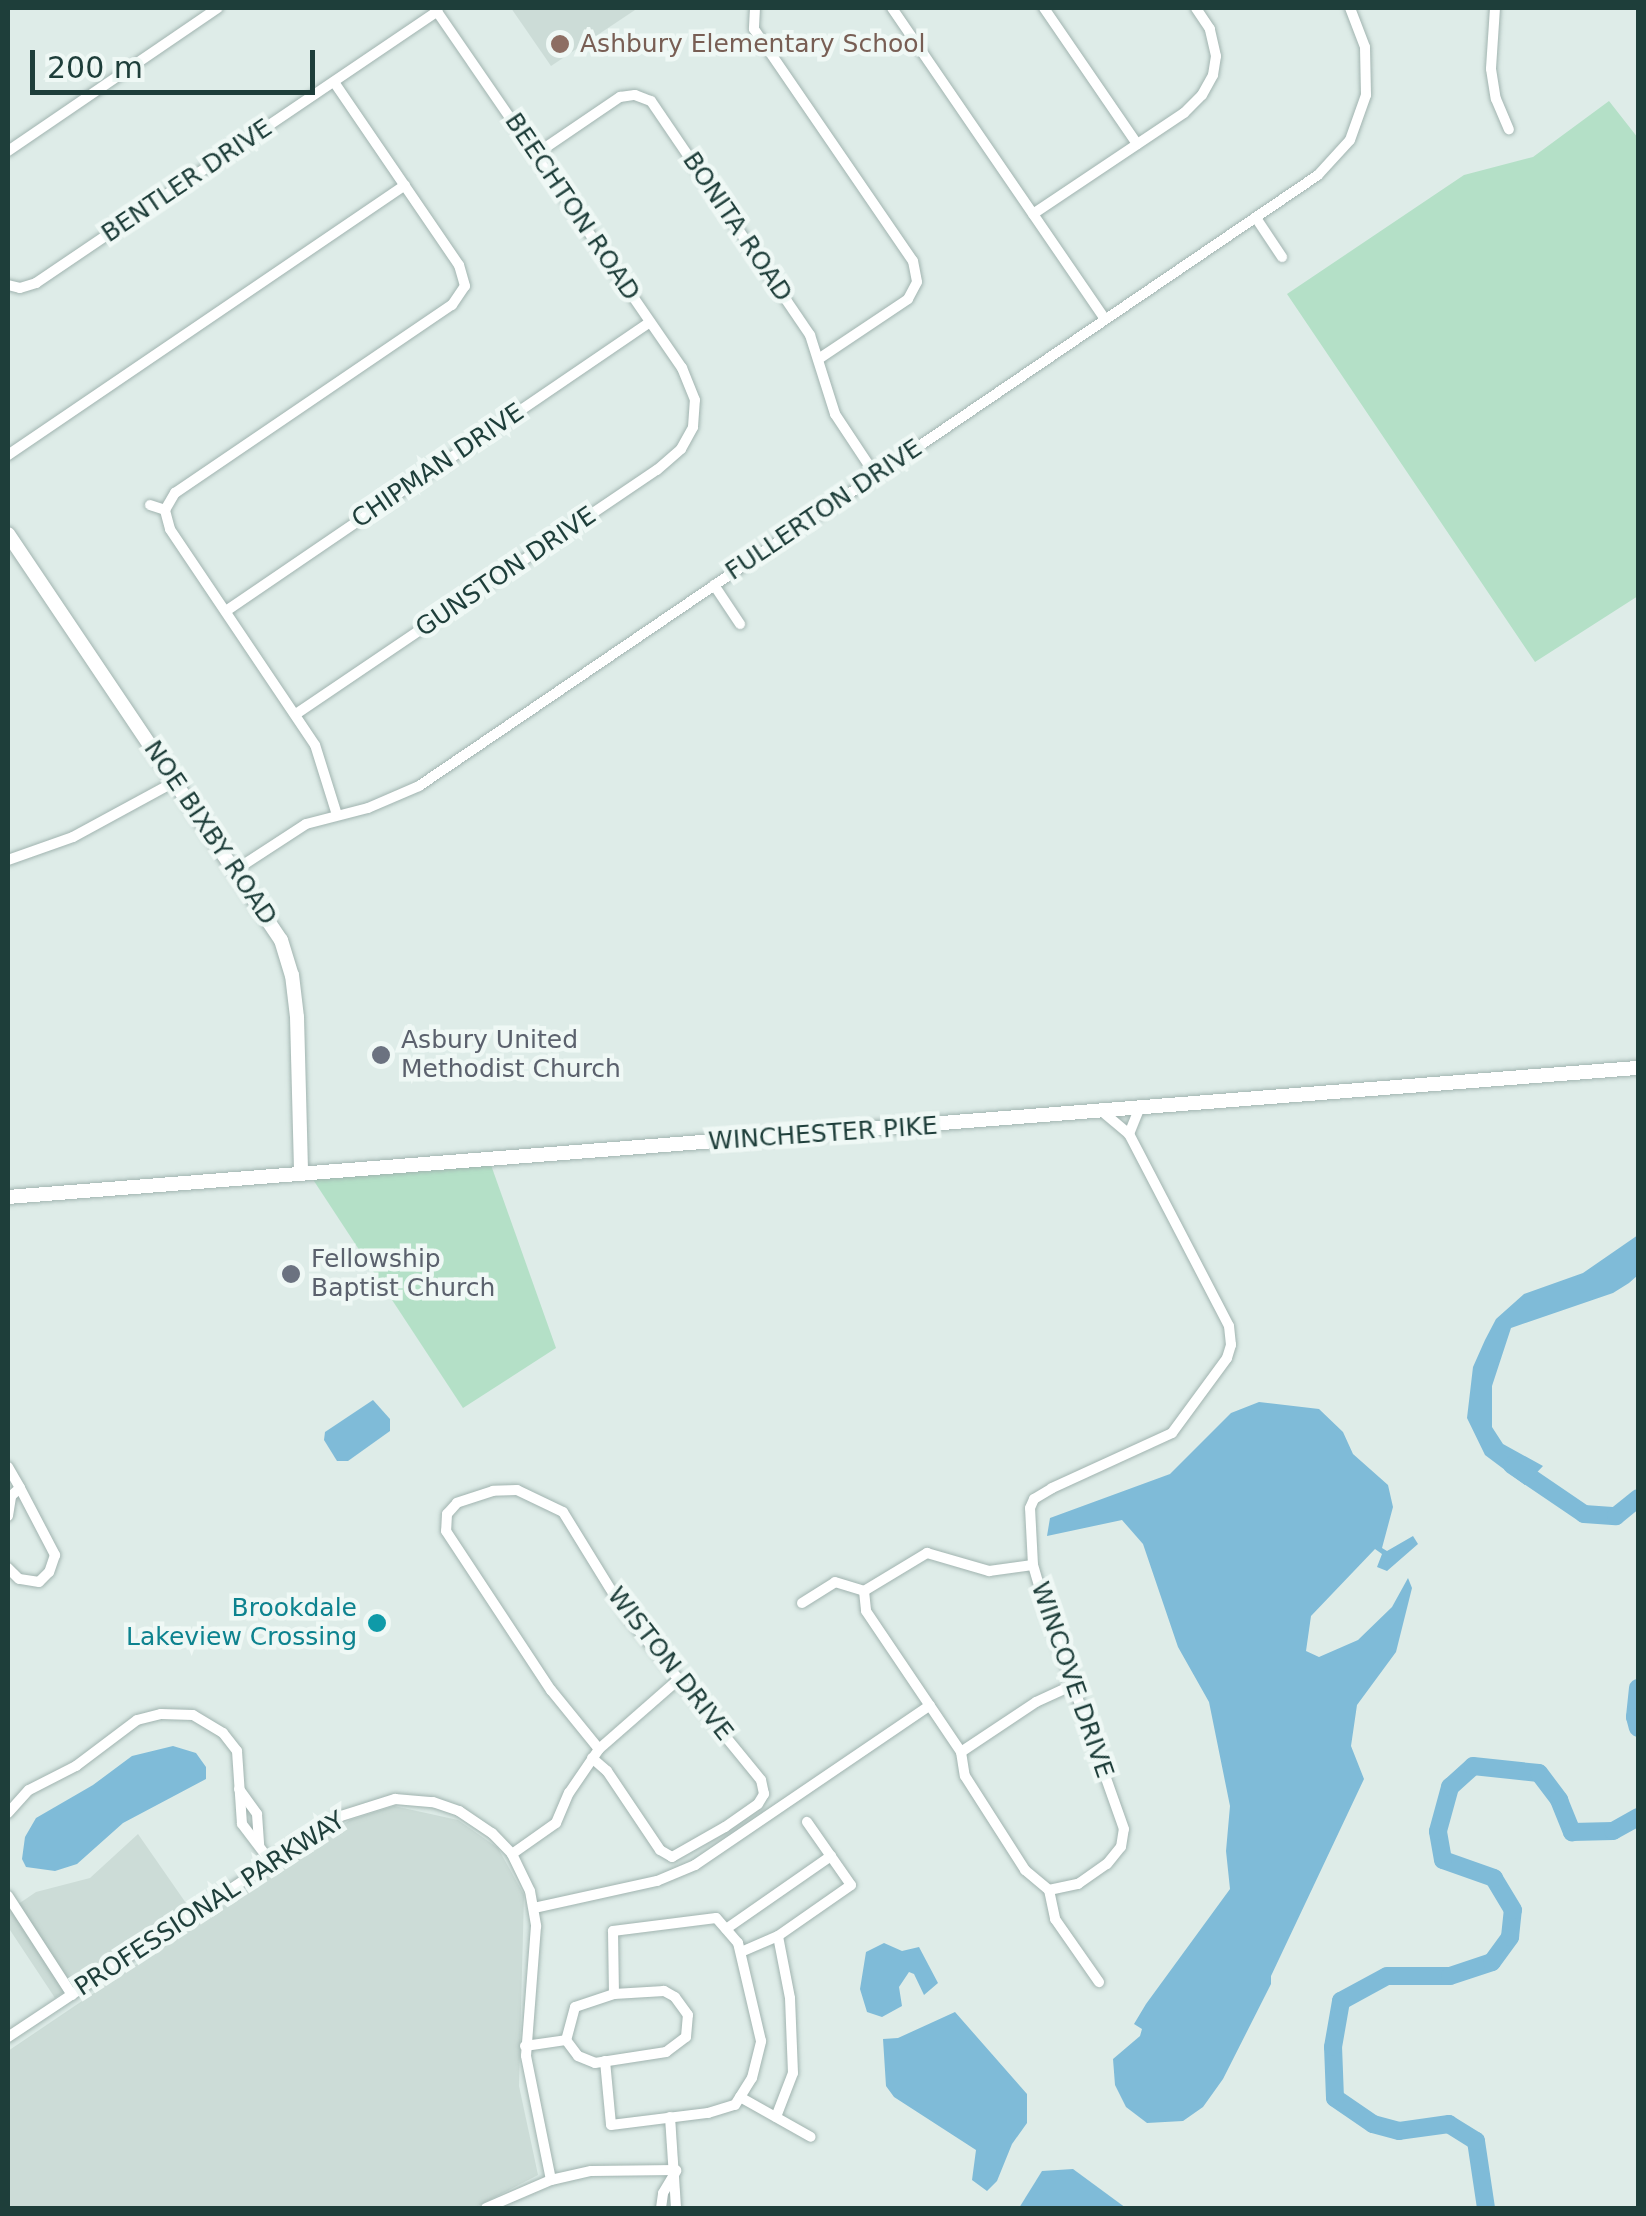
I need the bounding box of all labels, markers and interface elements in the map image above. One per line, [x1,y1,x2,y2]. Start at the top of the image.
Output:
place label: Ashbury Elementary School [580,29,926,59]
scale bar [35,30,320,92]
marker: Ashbury Elementary School [549,33,571,55]
text: 200 m [47,50,143,85]
street label: BEECHTON ROAD [498,108,646,306]
street label: BENTLER DRIVE [96,113,278,249]
street label: BONITA ROAD [676,147,798,307]
street label: CHIPMAN DRIVE [346,397,530,535]
street label: FULLERTON DRIVE [720,433,928,587]
street label: GUNSTON DRIVE [410,501,602,643]
street label: NOE BIXBY ROAD [137,735,283,931]
place label: Asbury United Methodist Church [401,1026,621,1085]
marker: Asbury United Methodist Church [370,1044,392,1066]
street label: WINCHESTER PIKE [707,1111,939,1157]
place label: Fellowship Baptist Church [311,1245,495,1304]
marker: Fellowship Baptist Church [280,1263,302,1285]
street label: WINCOVE DRIVE [1024,1578,1120,1782]
street label: WISTON DRIVE [601,1581,739,1747]
place label: Brookdale Lakeview Crossing [126,1594,357,1653]
marker: Brookdale Lakeview Crossing [366,1612,388,1634]
street label: PROFESSIONAL PARKWAY [69,1805,351,2003]

